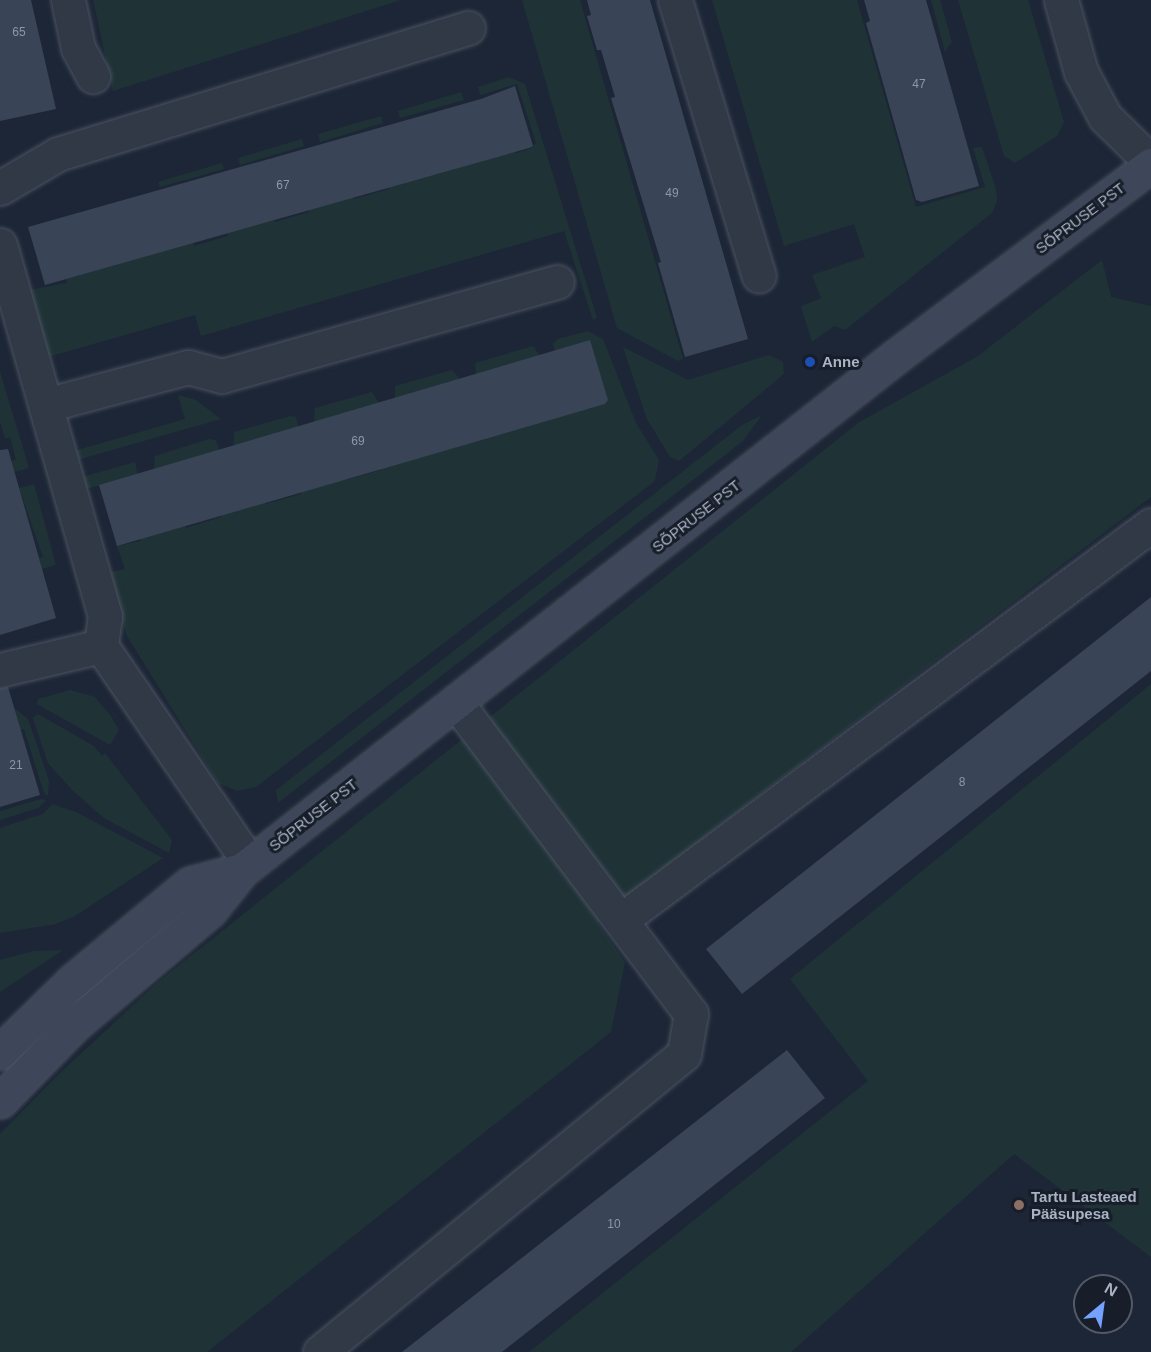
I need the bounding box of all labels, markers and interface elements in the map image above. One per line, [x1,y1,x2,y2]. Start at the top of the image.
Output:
house number: 65 [12,26,26,40]
house number: 47 [912,78,926,92]
house number: 67 [276,179,290,193]
street label: SÕPRUSE PST [1032,179,1128,257]
house number: 49 [665,187,679,201]
place label: Anne [822,353,860,371]
marker: Anne [803,355,817,369]
house number: 69 [351,435,365,449]
street label: SÕPRUSE PST [648,476,744,556]
house number: 21 [9,759,23,773]
street label: SÕPRUSE PST [265,775,361,855]
house number: 8 [959,776,965,790]
place label: Tartu Lasteaed Pääsupesa [1031,1187,1137,1222]
marker: Tartu Lasteaed Pääsupesa [1012,1198,1026,1212]
house number: 10 [607,1218,621,1232]
north arrow [1073,1274,1133,1334]
text: N [1102,1279,1120,1300]

